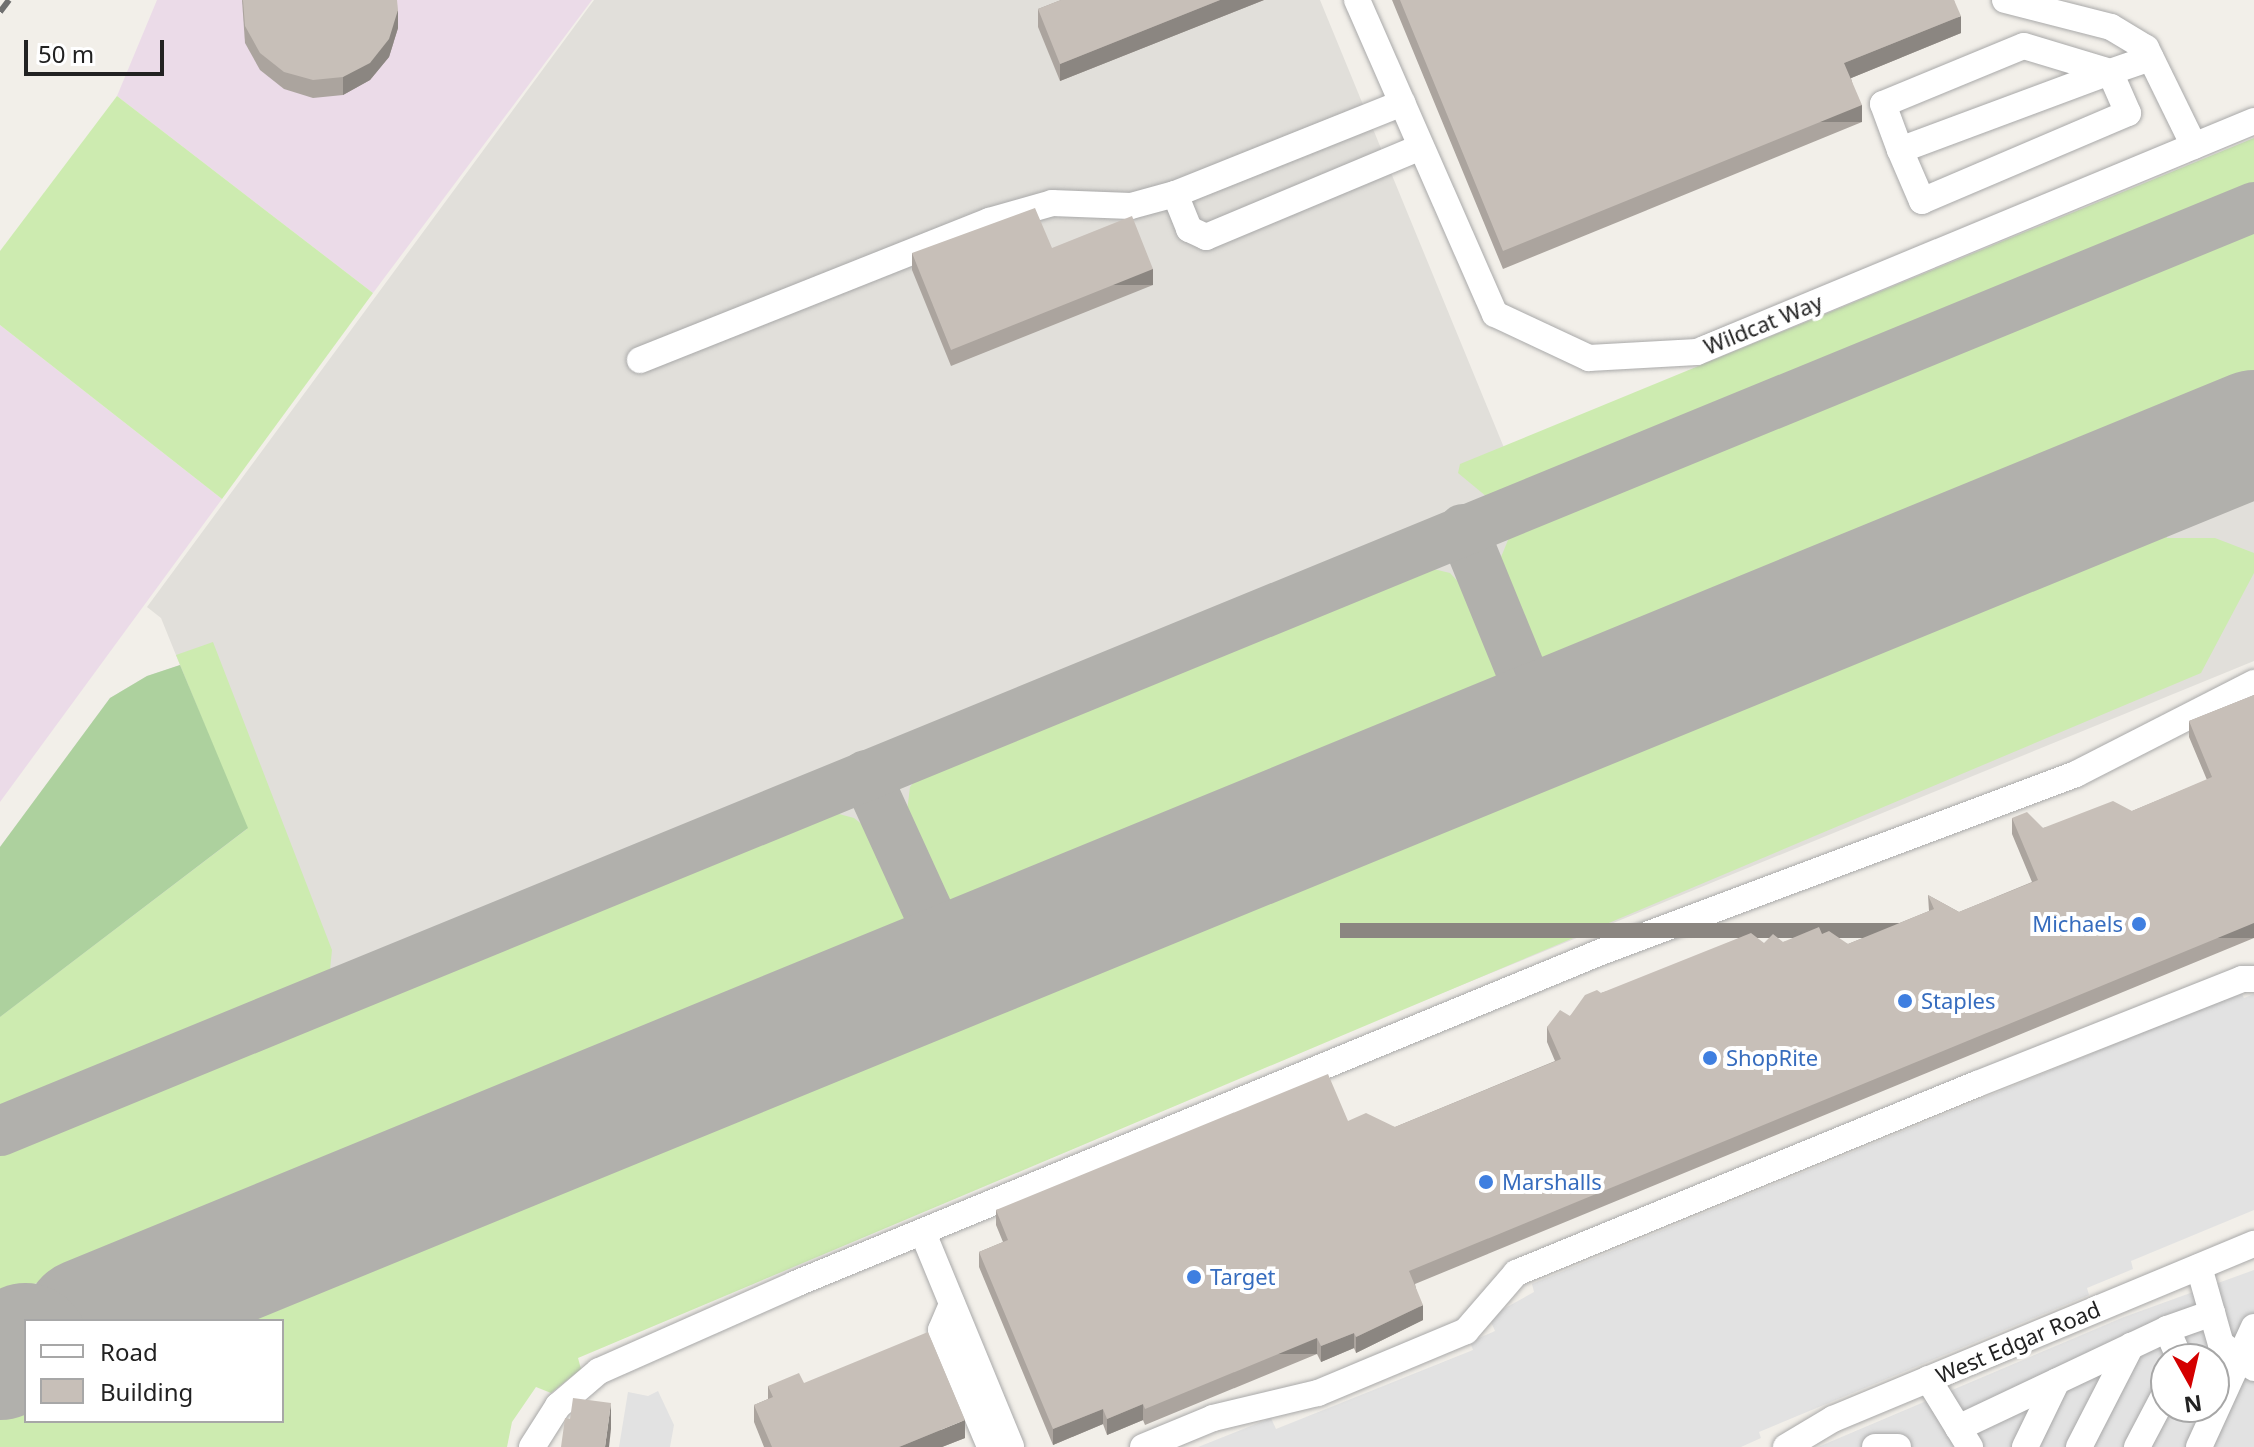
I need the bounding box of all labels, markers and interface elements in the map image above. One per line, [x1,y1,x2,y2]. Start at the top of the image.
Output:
scale bar [28,24,168,74]
text: 50 m [38,37,94,70]
street label: Wildcat Way [1700,288,1826,360]
place label: Michaels [2032,911,2123,937]
marker: Michaels [2130,915,2148,933]
place label: Staples [1921,988,1996,1014]
marker: Staples [1896,992,1914,1010]
place label: ShopRite [1726,1045,1818,1071]
marker: ShopRite [1701,1049,1719,1067]
place label: Marshalls [1502,1169,1602,1195]
marker: Marshalls [1477,1173,1495,1191]
place label: Target [1210,1264,1276,1290]
marker: Target [1185,1268,1203,1286]
street label: West Edgar Road [1932,1295,2104,1389]
legend [24,1319,284,1423]
text: Road [100,1335,158,1368]
north arrow [2150,1343,2230,1423]
text: Building [100,1375,193,1408]
text: N [2182,1389,2204,1421]

